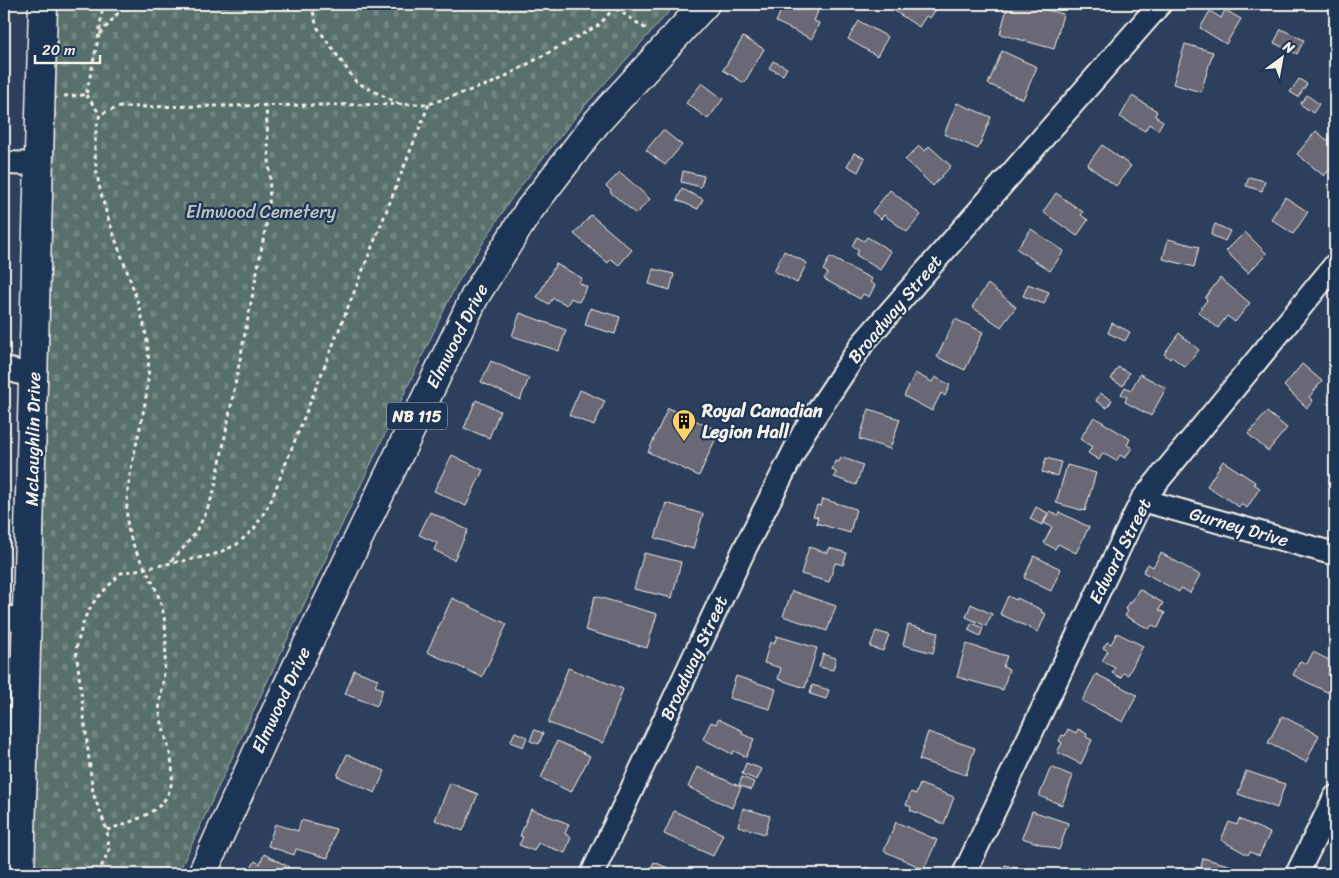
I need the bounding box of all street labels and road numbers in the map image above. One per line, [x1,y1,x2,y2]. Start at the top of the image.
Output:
street label: Broadway Street [839,247,951,371]
street label: Elmwood Drive [417,278,497,394]
street label: McLaughlin Drive [16,372,50,506]
road number: NB 115 [387,402,447,430]
street label: Edward Street [1080,492,1161,610]
street label: Gurney Drive [1186,498,1292,556]
street label: Broadway Street [651,590,737,726]
street label: Elmwood Drive [242,641,320,759]

